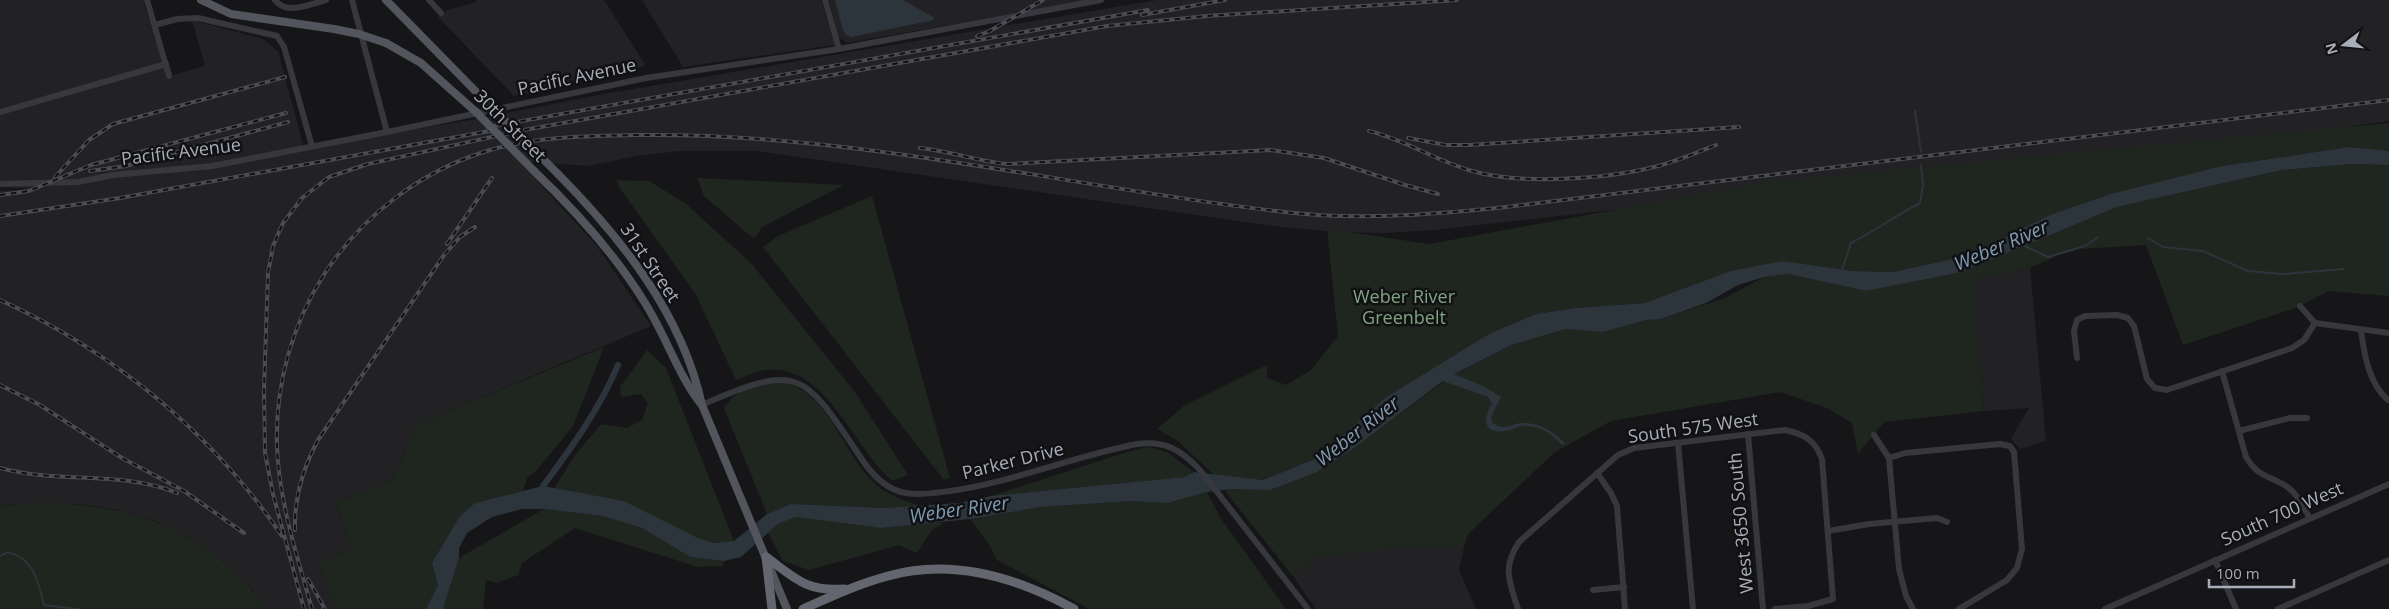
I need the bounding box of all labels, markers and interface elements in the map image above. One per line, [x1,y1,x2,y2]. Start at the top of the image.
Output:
north arrow [2319,20,2369,70]
text: N [2320,41,2342,57]
street label: Pacific Avenue [515,52,638,100]
street label: 30th Street [469,84,552,167]
street label: Pacific Avenue [120,132,242,170]
water label: Weber River [1950,213,2053,276]
street label: 31st Street [616,218,686,307]
park label: Weber River Greenbelt [1353,284,1456,329]
water label: Weber River [1310,389,1406,472]
street label: South 575 West [1626,406,1759,448]
street label: Parker Drive [959,436,1066,484]
street label: West 3650 South [1722,452,1758,595]
street label: South 700 West [2217,475,2346,551]
water label: Weber River [908,489,1012,529]
scale bar [2209,556,2294,588]
text: 100 m [2216,563,2260,583]

